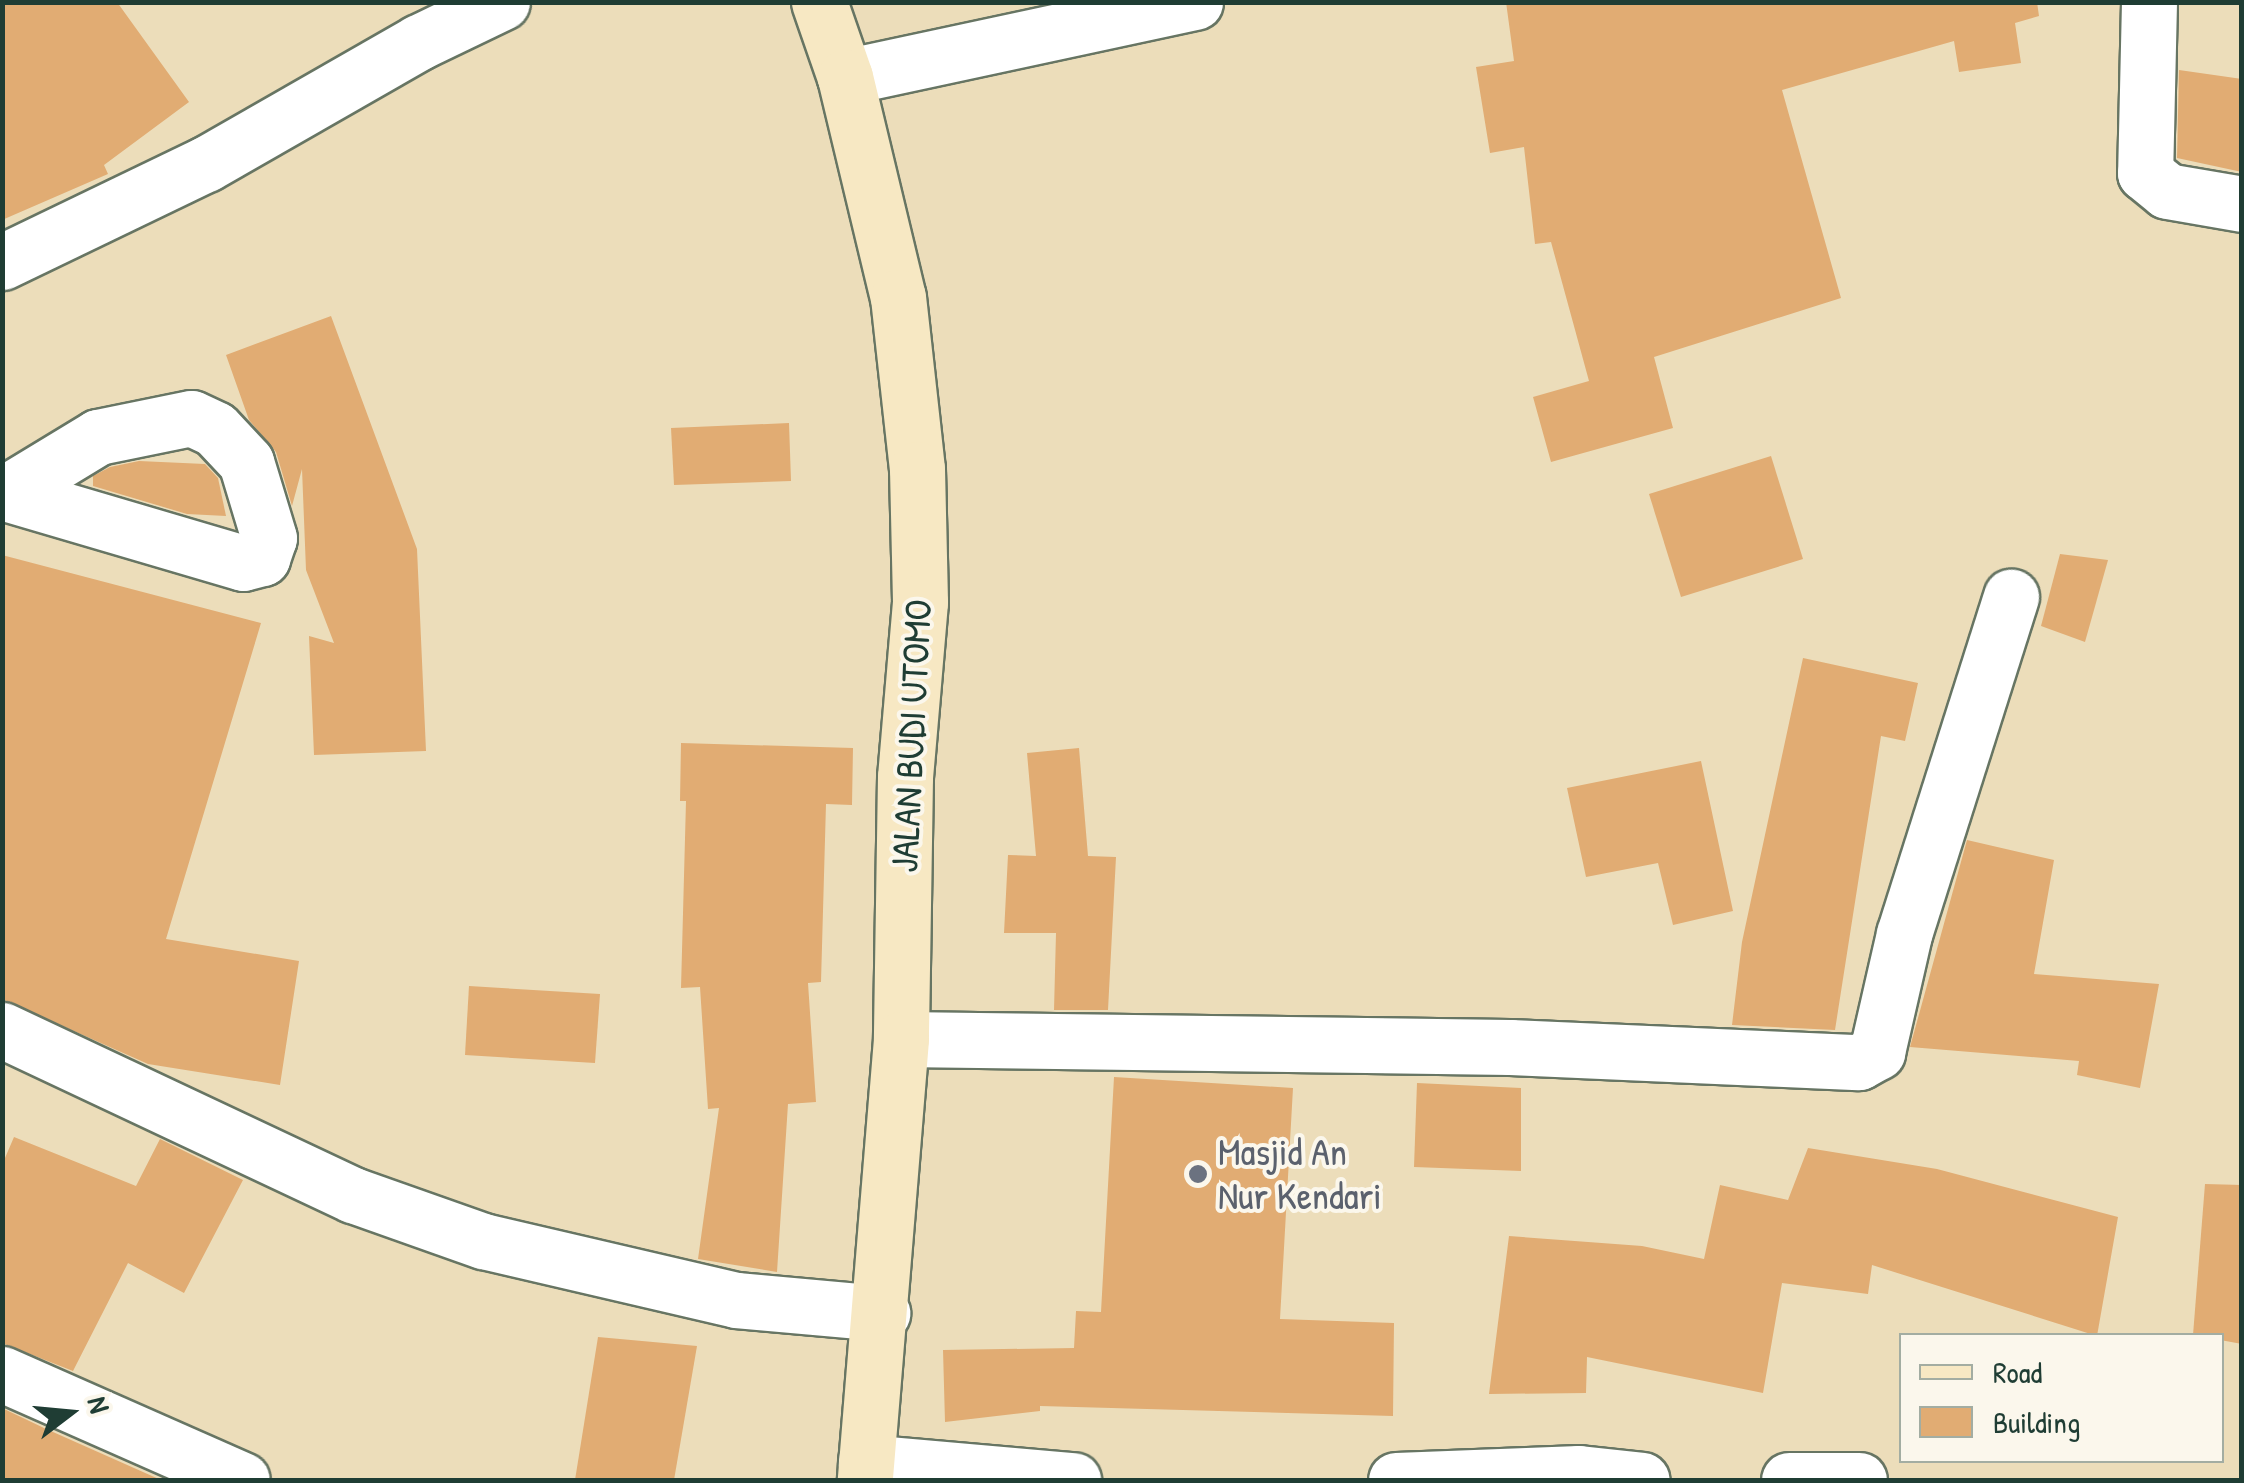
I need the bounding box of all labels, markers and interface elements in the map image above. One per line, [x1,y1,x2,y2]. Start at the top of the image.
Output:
street label: JALAN BUDI UTOMO [881,598,941,874]
place label: Masjid An Nur Kendari [1218,1129,1382,1218]
marker: Masjid An Nur Kendari [1187,1163,1209,1185]
legend [1899,1333,2224,1463]
text: Road [1993,1352,2042,1392]
north arrow [20,1363,120,1463]
text: N [79,1392,119,1417]
text: Building [1993,1402,2080,1442]

